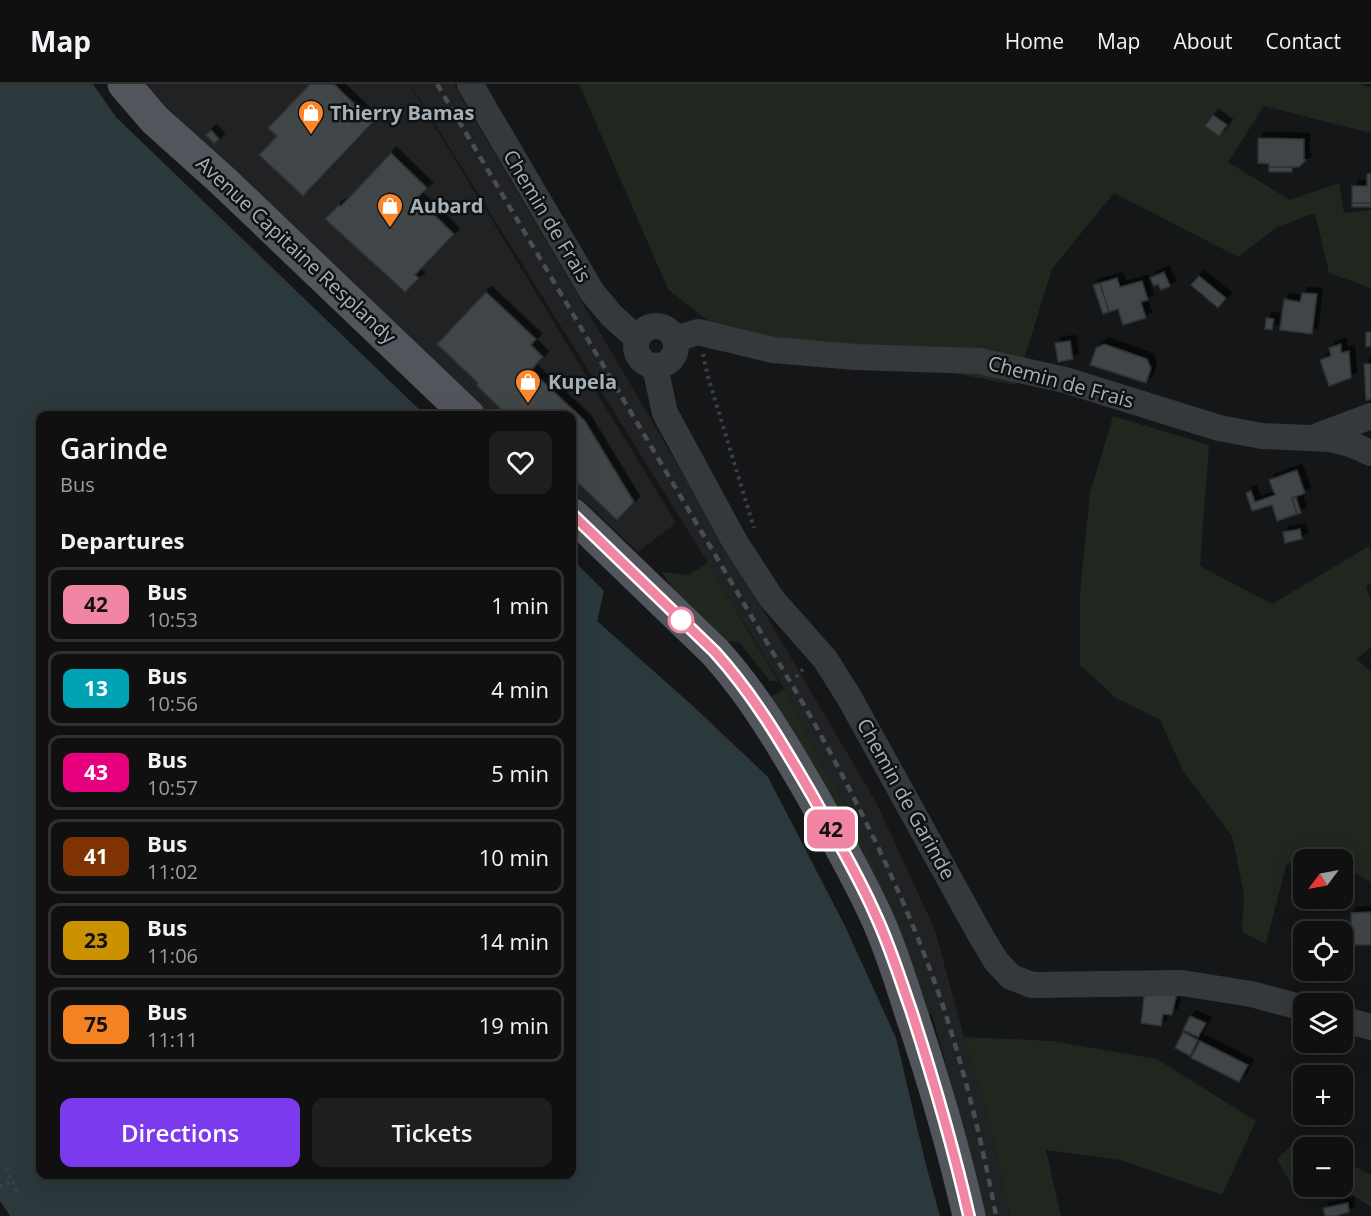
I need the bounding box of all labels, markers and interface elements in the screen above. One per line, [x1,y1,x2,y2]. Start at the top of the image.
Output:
text: Map [30,22,91,60]
text: Home [1005,27,1064,55]
text: Map [1097,27,1140,55]
text: About [1173,27,1233,55]
text: Contact [1266,27,1341,55]
shop icon: Thierry Bamas [296,98,326,136]
place label: Thierry Bamas [330,99,475,126]
street label: Chemin de Frais [497,145,598,287]
street label: Avenue Capitaine Resplandy [191,150,403,350]
shop icon: Aubard [375,191,405,229]
place label: Aubard [410,192,483,219]
street label: Chemin de Frais [985,349,1137,414]
shop icon: Kupela [513,367,543,405]
place label: Kupela [548,368,617,395]
text: Garinde [60,429,168,467]
button: heart [489,431,552,494]
text: Bus [60,471,95,498]
text: Departures [60,525,184,555]
text: Bus [147,576,187,606]
text: 42 [84,590,108,618]
text: 1 min [491,590,549,620]
text: 10:53 [147,606,198,633]
unlabelled marker [668,607,694,633]
text: Bus [147,660,187,690]
text: 13 [84,674,108,702]
text: 4 min [491,674,549,704]
text: 10:56 [147,690,198,717]
street label: Chemin de Garinde [851,713,962,884]
text: Bus [147,744,187,774]
text: 43 [84,758,108,786]
text: 5 min [491,758,549,788]
text: 10:57 [147,774,198,801]
line badge: 42 [804,810,858,848]
text: 42 [819,815,843,843]
text: Bus [147,828,187,858]
text: 41 [84,842,108,870]
text: 10 min [479,842,549,872]
north arrow [1293,849,1353,909]
map controls [1293,849,1353,1197]
text: 11:02 [147,858,198,885]
text: Bus [147,912,187,942]
button: locate [1293,921,1353,981]
text: 23 [84,926,108,954]
text: 14 min [479,926,549,956]
text: 11:06 [147,942,198,969]
button: layers [1293,993,1353,1053]
text: Bus [147,996,187,1026]
text: 75 [84,1010,108,1038]
text: 19 min [479,1010,549,1040]
text: 11:11 [147,1026,198,1053]
button: + [1293,1065,1353,1125]
button: Directions [60,1098,300,1167]
button: Tickets [312,1098,552,1167]
button: − [1293,1137,1353,1197]

